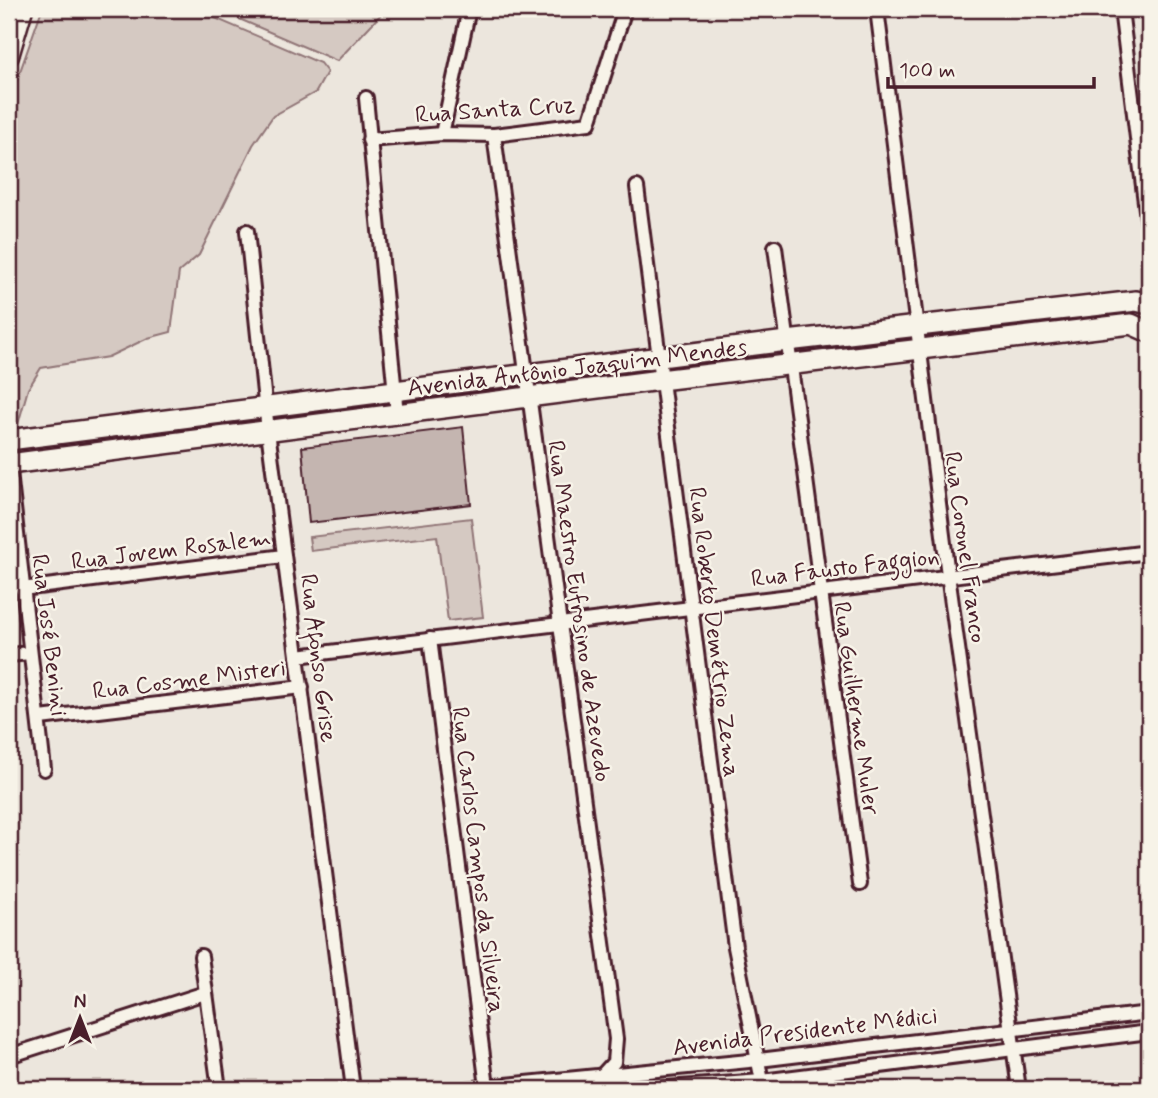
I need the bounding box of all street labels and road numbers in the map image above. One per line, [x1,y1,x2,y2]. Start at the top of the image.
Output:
street label: Rua Santa Cruz [414,89,576,132]
street label: Avenida Antônio Joaquim Mendes [406,332,749,405]
street label: Rua Maestro Eufrosino de Azevedo [539,438,618,784]
street label: Rua Coronel Franco [936,450,993,645]
street label: Rua Roberto Demétrio Zema [680,485,747,779]
street label: Rua Jovem Rosalem [70,523,273,578]
street label: Rua Fausto Faggion [749,542,941,598]
street label: Rua José Benini [23,552,74,718]
street label: Rua Afonso Grise [290,572,343,744]
street label: Rua Guilherme Muler [825,600,886,817]
street label: Rua Cosme Misteri [91,653,288,708]
street label: Rua Carlos Campos da Silveira [443,705,512,1015]
street label: Avenida Presidente Médici [671,1001,939,1064]

